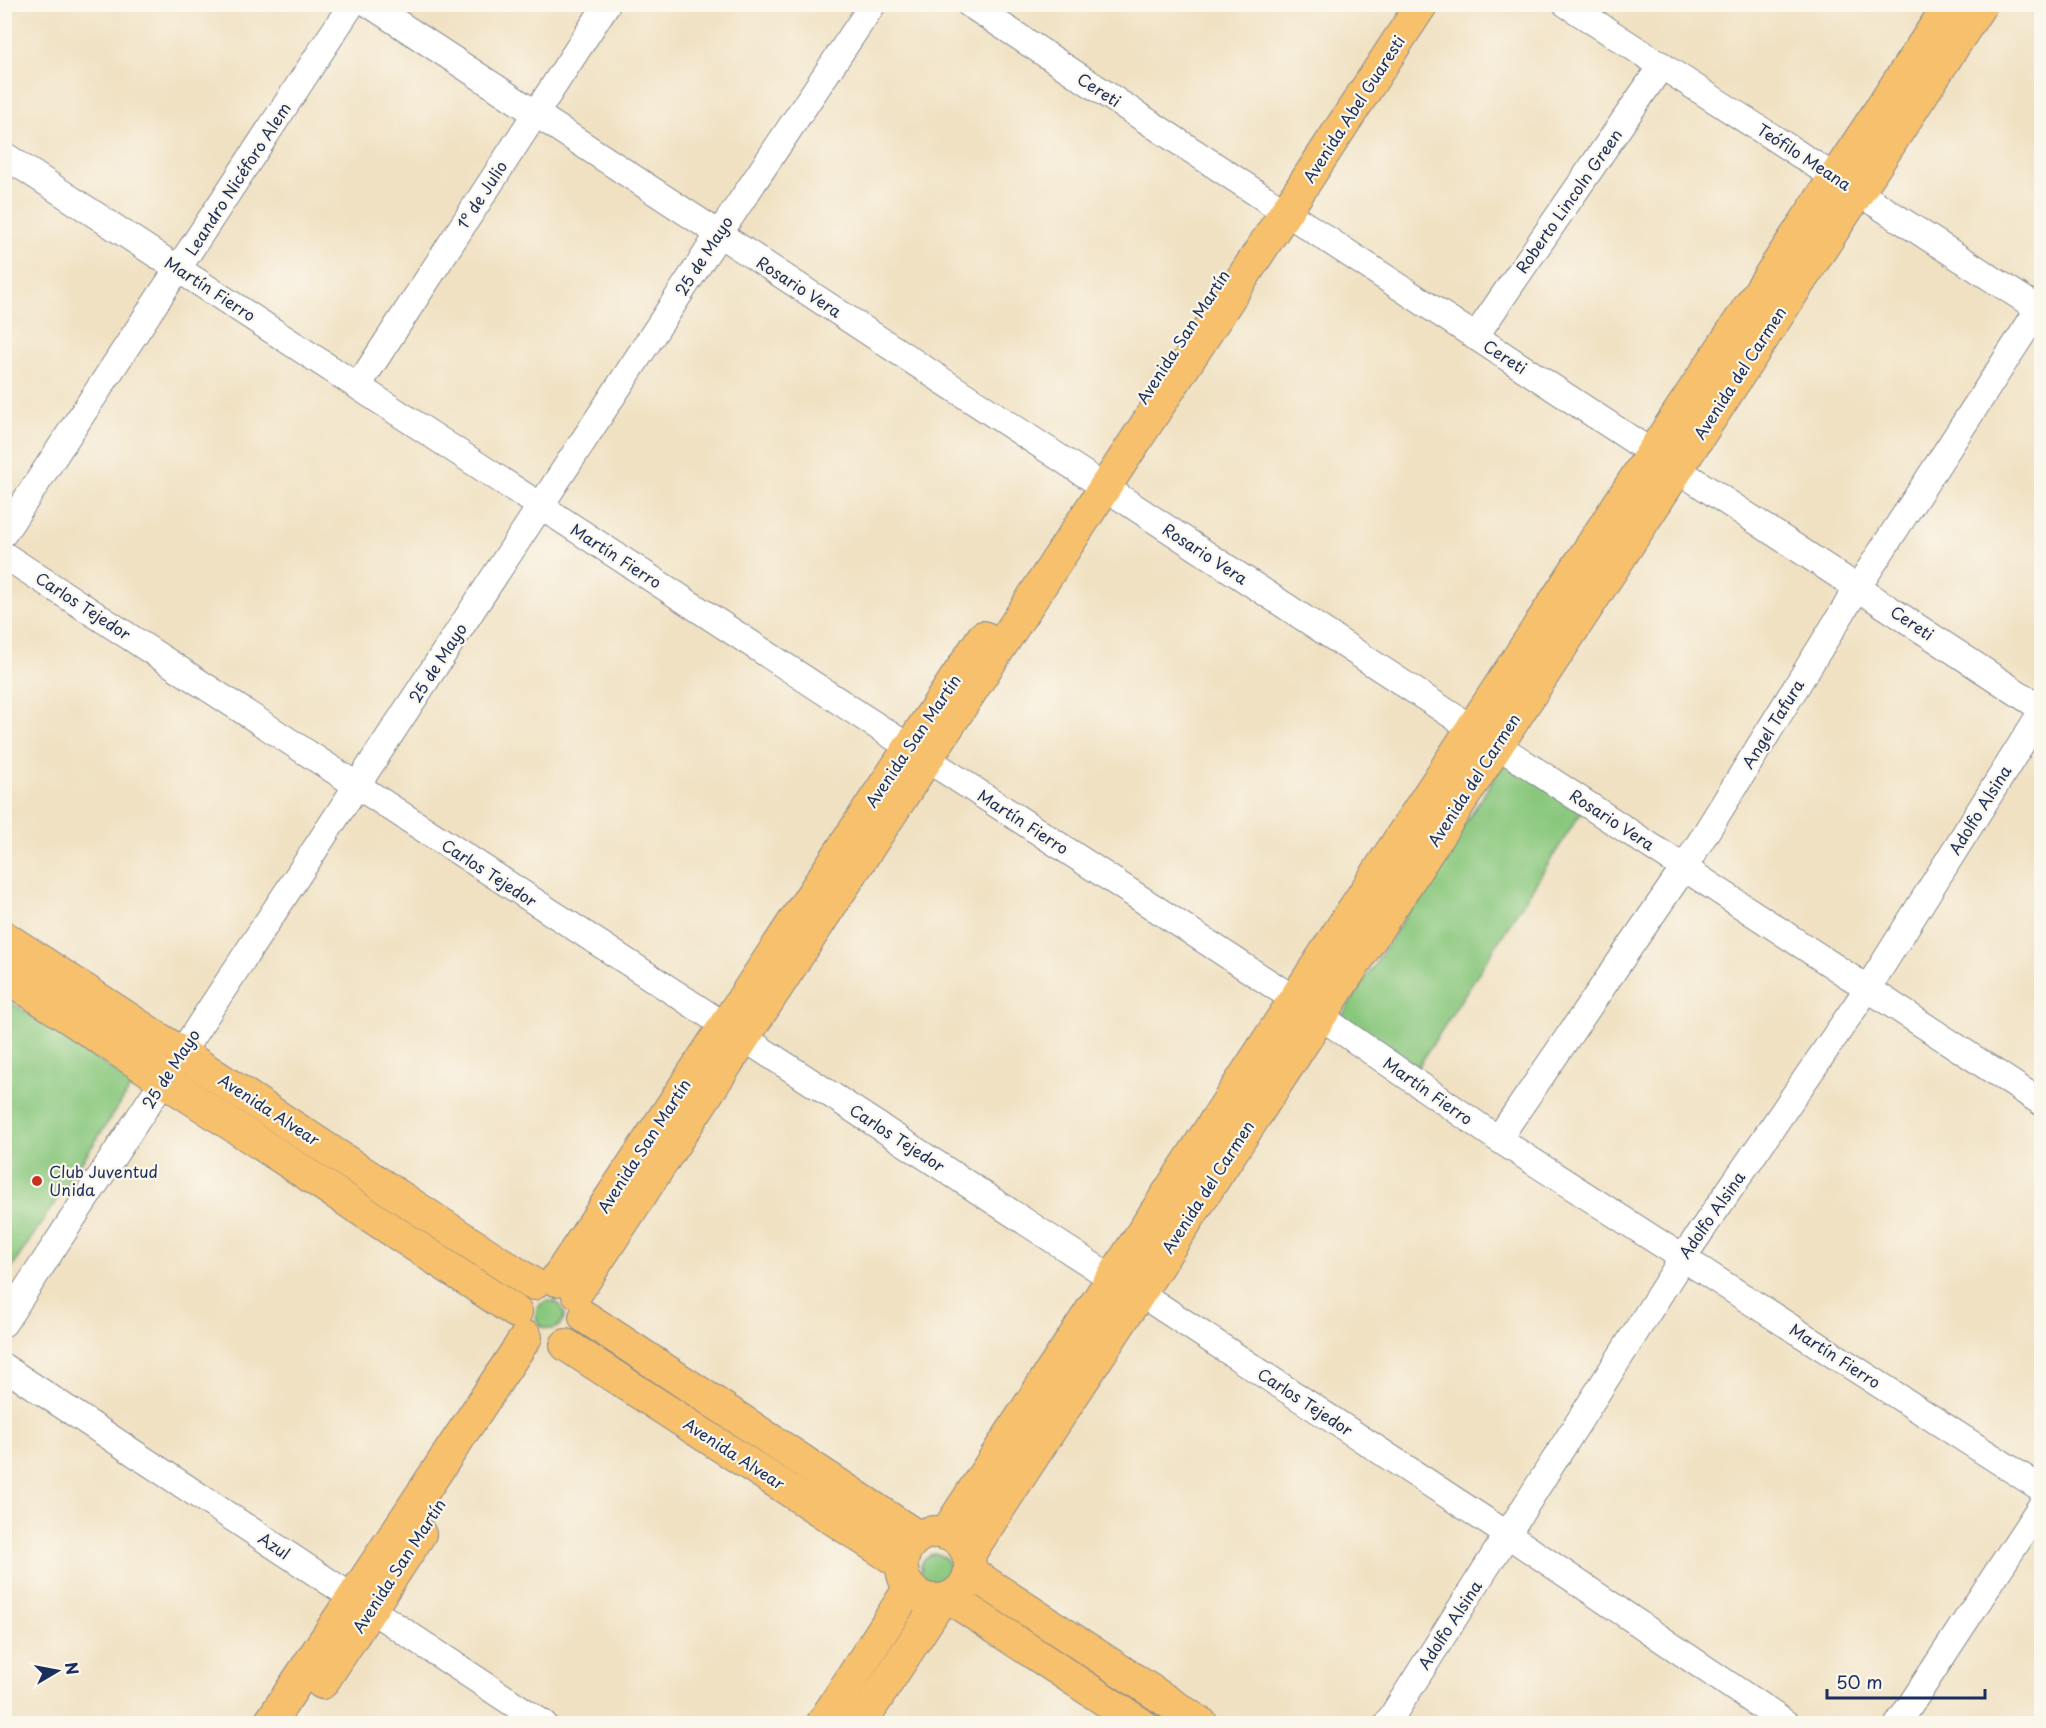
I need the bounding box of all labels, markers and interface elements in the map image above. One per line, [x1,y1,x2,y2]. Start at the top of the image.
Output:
street label: Avenida Abel Guaresti [1296,30,1410,187]
street label: Cereti [1073,66,1126,112]
street label: Leandro Nicéforo Alem [179,97,296,260]
street label: Teófilo Meana [1753,117,1856,196]
street label: Roberto Lincoln Green [1509,123,1627,278]
street label: 1° de Julio [450,155,512,233]
street label: 25 de Mayo [668,211,738,300]
street label: Martín Fierro [160,250,261,327]
street label: Rosario Vera [752,250,847,323]
street label: Avenida San Martín [1130,265,1235,408]
street label: Avenida del Carmen [1687,301,1791,444]
street label: Cereti [1479,333,1532,379]
street label: Martín Fierro [566,517,667,594]
street label: Rosario Vera [1158,517,1253,590]
street label: Carlos Tejedor [31,565,137,645]
street label: Cereti [1886,599,1939,645]
street label: 25 de Mayo [402,618,472,707]
street label: Avenida San Martín [859,669,966,812]
street label: Angel Tafura [1735,674,1809,773]
street label: Avenida del Carmen [1421,708,1525,851]
street label: Adolfo Alsina [1942,760,2016,859]
street label: Martín Fierro [973,783,1074,860]
street label: Rosario Vera [1565,783,1660,856]
street label: Carlos Tejedor [437,832,543,912]
street label: 25 de Mayo [135,1024,205,1113]
street label: Martín Fierro [1379,1050,1478,1130]
street label: Avenida Alvear [214,1067,326,1151]
street label: Avenida San Martín [591,1074,696,1217]
street label: Carlos Tejedor [845,1097,951,1177]
street label: Avenida del Carmen [1155,1115,1259,1258]
place label: Club Juventud Unida [49,1159,158,1201]
street label: Adolfo Alsina [1672,1166,1750,1263]
marker: Club Juventud Unida [30,1174,44,1188]
street label: Martín Fierro [1785,1317,1886,1394]
street label: Carlos Tejedor [1253,1361,1359,1441]
street label: Avenida Alvear [679,1411,791,1495]
street label: Avenida San Martín [346,1494,451,1637]
street label: Azul [254,1526,295,1565]
street label: Adolfo Alsina [1411,1575,1487,1674]
north arrow [27,1641,87,1701]
text: N [60,1660,86,1677]
scale bar [1827,1662,1984,1700]
text: 50 m [1836,1668,1883,1695]

